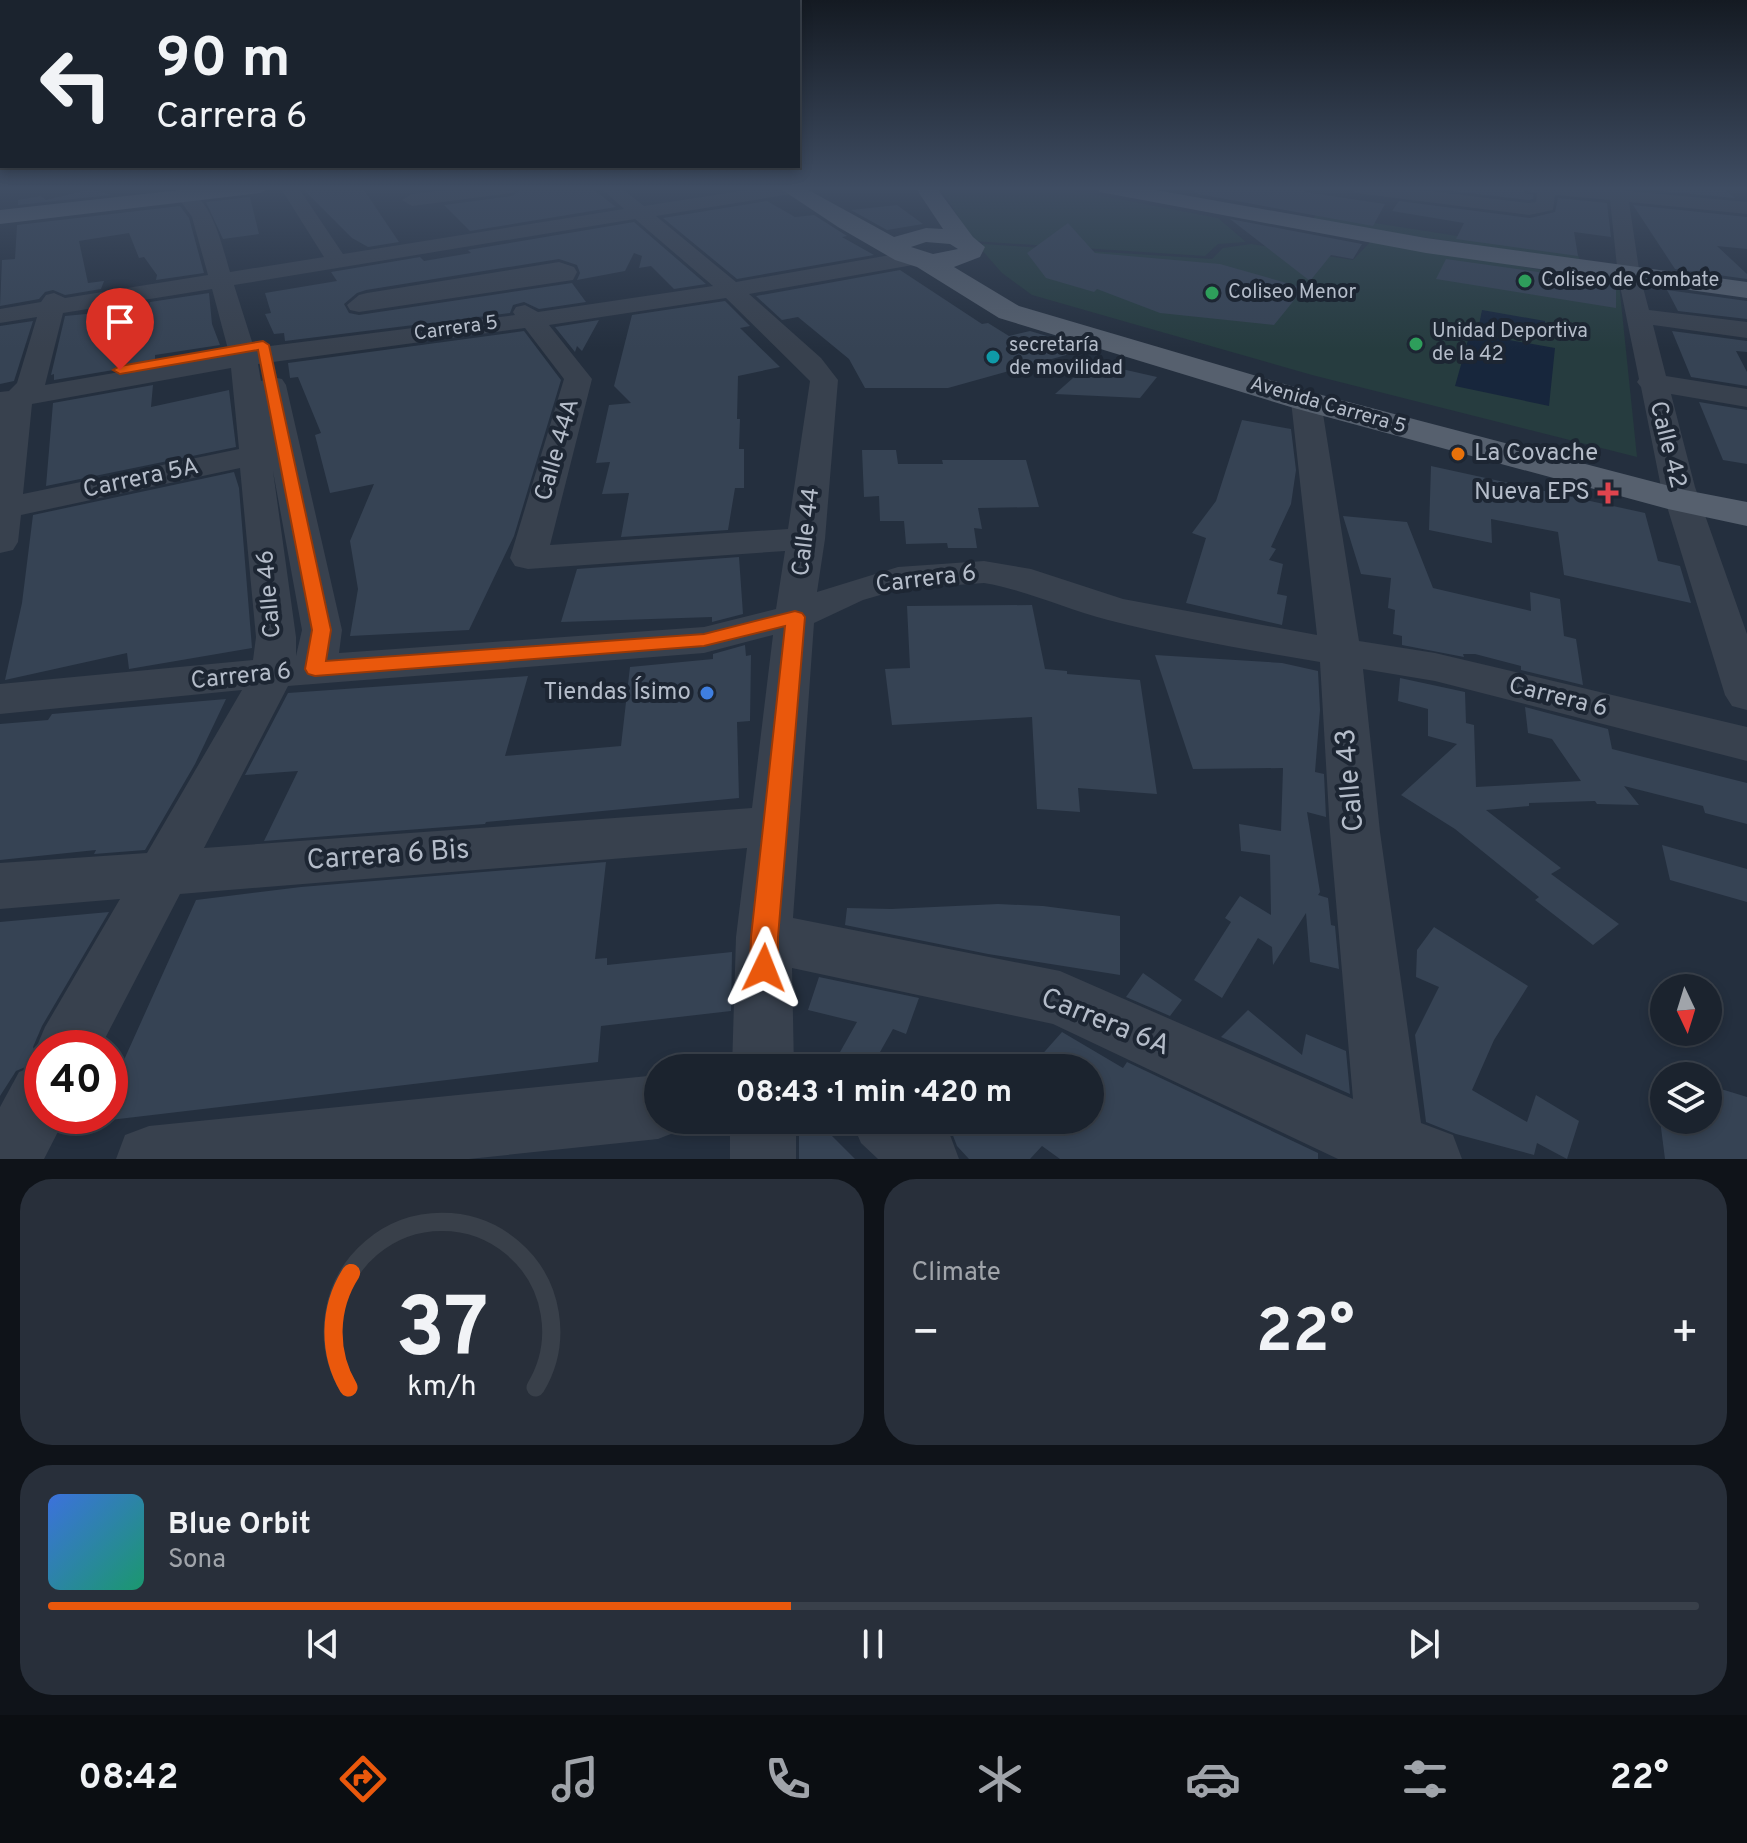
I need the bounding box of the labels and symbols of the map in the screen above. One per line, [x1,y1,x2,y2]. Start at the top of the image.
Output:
place label: Coliseo de Combate [1541,268,1719,294]
marker: Coliseo de Combate [1516,272,1534,290]
place label: Coliseo Menor [1228,280,1356,306]
marker: Coliseo Menor [1203,284,1221,302]
pin [86,288,154,370]
street label: Carrera 5 [412,310,500,348]
place label: Unidad Deportiva de la 42 [1432,319,1588,368]
place label: secretaría de movilidad [1009,333,1123,382]
marker: Unidad Deportiva de la 42 [1407,335,1425,353]
marker: secretaría de movilidad [984,348,1002,366]
street label: Avenida Carrera 5 [1247,371,1409,441]
street label: Calle 44A [529,395,587,505]
street label: Calle 42 [1642,398,1692,492]
place label: La Covache [1474,439,1598,469]
marker: La Covache [1449,445,1467,463]
street label: Carrera 5A [80,452,202,506]
place label: Nueva EPS [1474,478,1590,508]
marker: Nueva EPS [1597,482,1619,504]
street label: Calle 44 [787,486,827,578]
street label: Calle 46 [251,549,289,639]
street label: Carrera 6 [874,559,978,601]
street label: Carrera 6 [189,657,293,697]
street label: Carrera 6 [1505,671,1611,725]
place label: Tiendas Ísimo [543,676,691,708]
marker: Tiendas Ísimo [698,684,716,702]
street label: Calle 43 [1329,727,1373,833]
street label: Carrera 6 Bis [305,832,471,880]
position arrow [722,926,806,1010]
north arrow [1650,974,1722,1046]
street label: Carrera 6A [1035,981,1175,1065]
speed limit sign: 40 [24,1030,128,1134]

